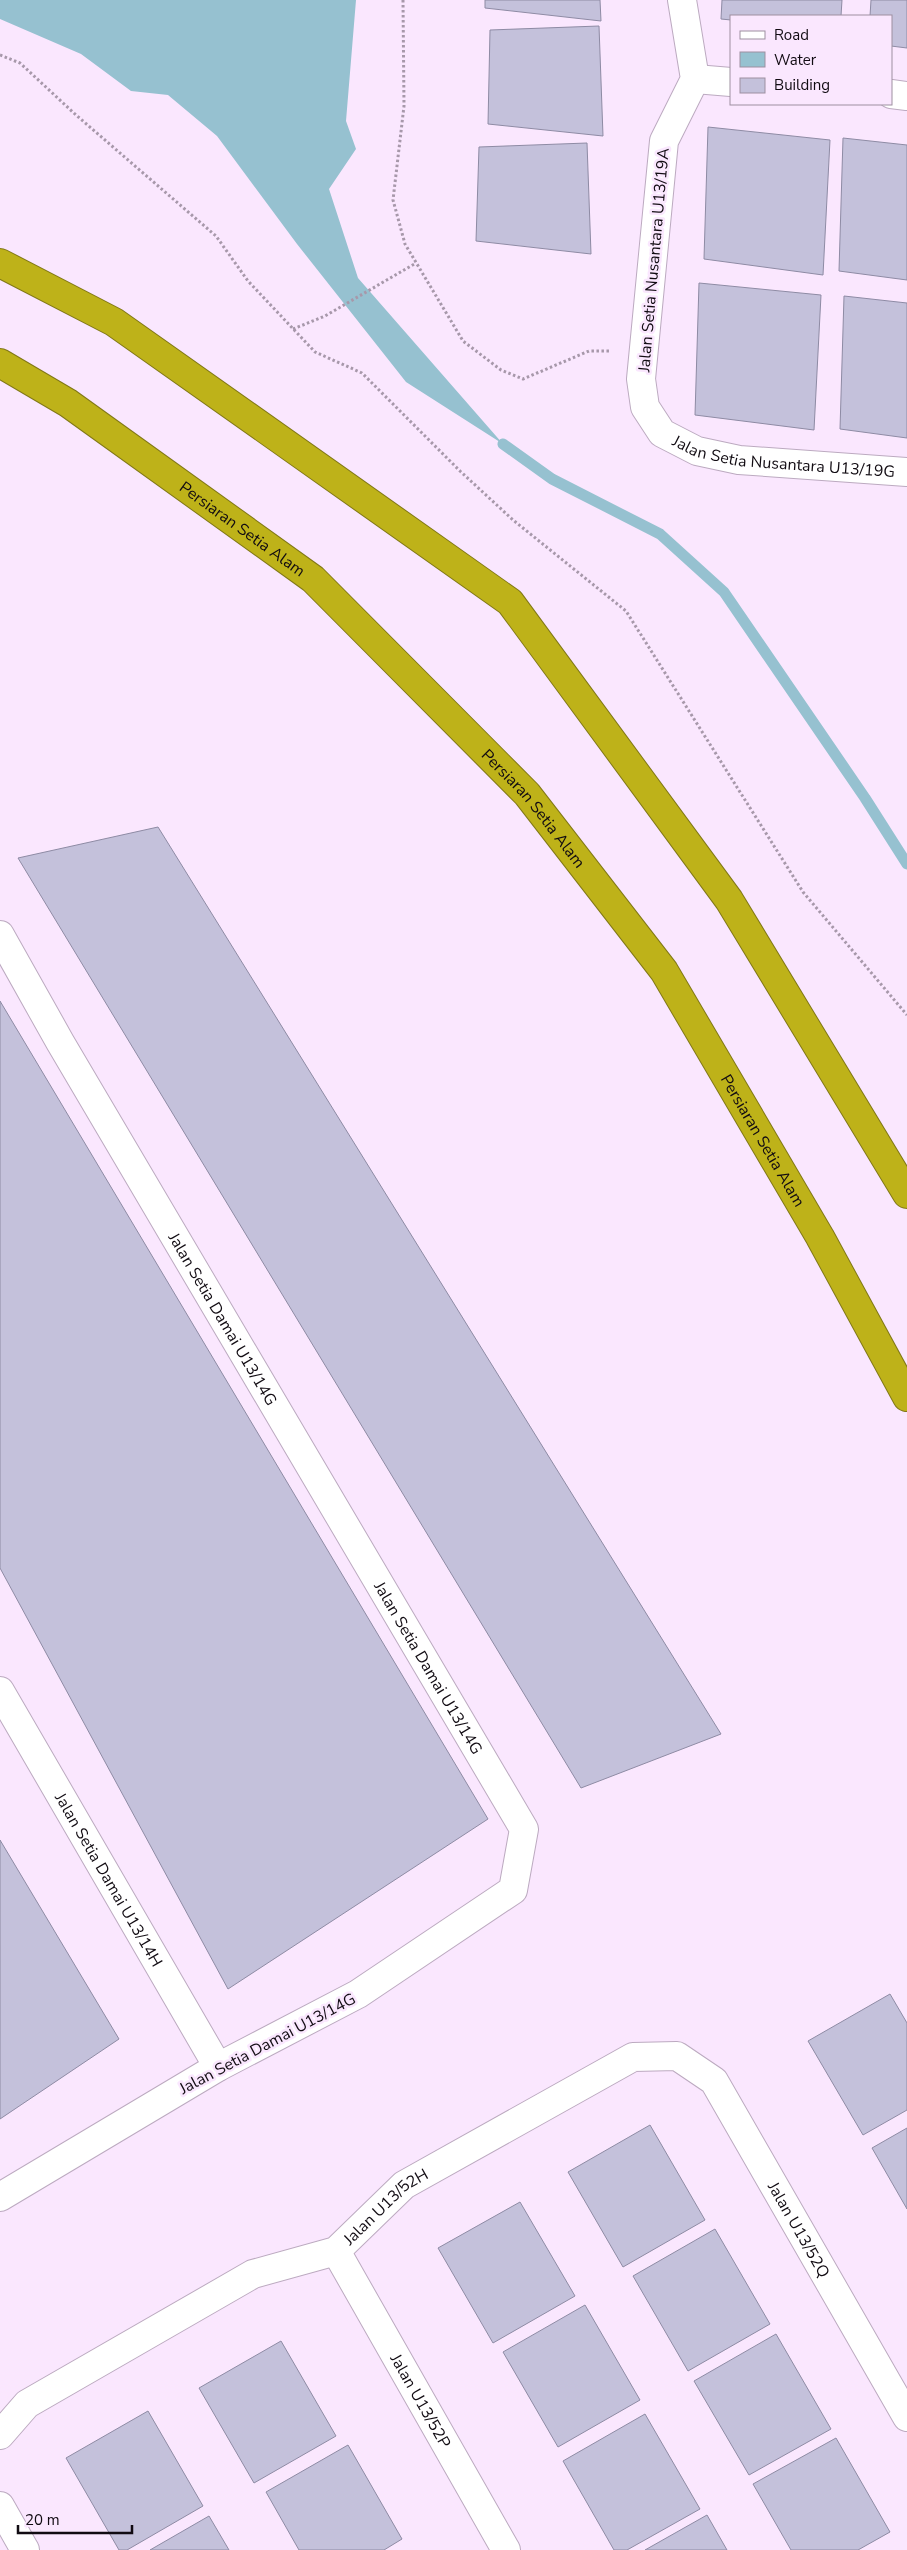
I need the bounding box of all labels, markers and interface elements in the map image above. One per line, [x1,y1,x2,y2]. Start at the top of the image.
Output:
legend [730,15,892,105]
text: Road [774,25,809,45]
text: Water [774,50,817,70]
text: Building [774,75,830,95]
street label: Jalan Setia Nusantara U13/19A [633,147,675,374]
street label: Jalan Setia Nusantara U13/19G [668,430,896,483]
street label: Persiaran Setia Alam [175,477,309,582]
street label: Persiaran Setia Alam [476,744,590,873]
street label: Persiaran Setia Alam [715,1070,810,1211]
street label: Jalan Setia Damai U13/14G [162,1228,282,1410]
street label: Jalan Setia Damai U13/14G [368,1577,488,1759]
street label: Jalan Setia Damai U13/14H [49,1788,168,1971]
street label: Jalan Setia Damai U13/14G [175,1988,360,2100]
street label: Jalan U13/52H [338,2164,432,2251]
street label: Jalan U13/52Q [762,2177,835,2282]
street label: Jalan U13/52P [384,2349,456,2452]
scale bar [18,2502,131,2534]
text: 20 m [25,2510,60,2530]

